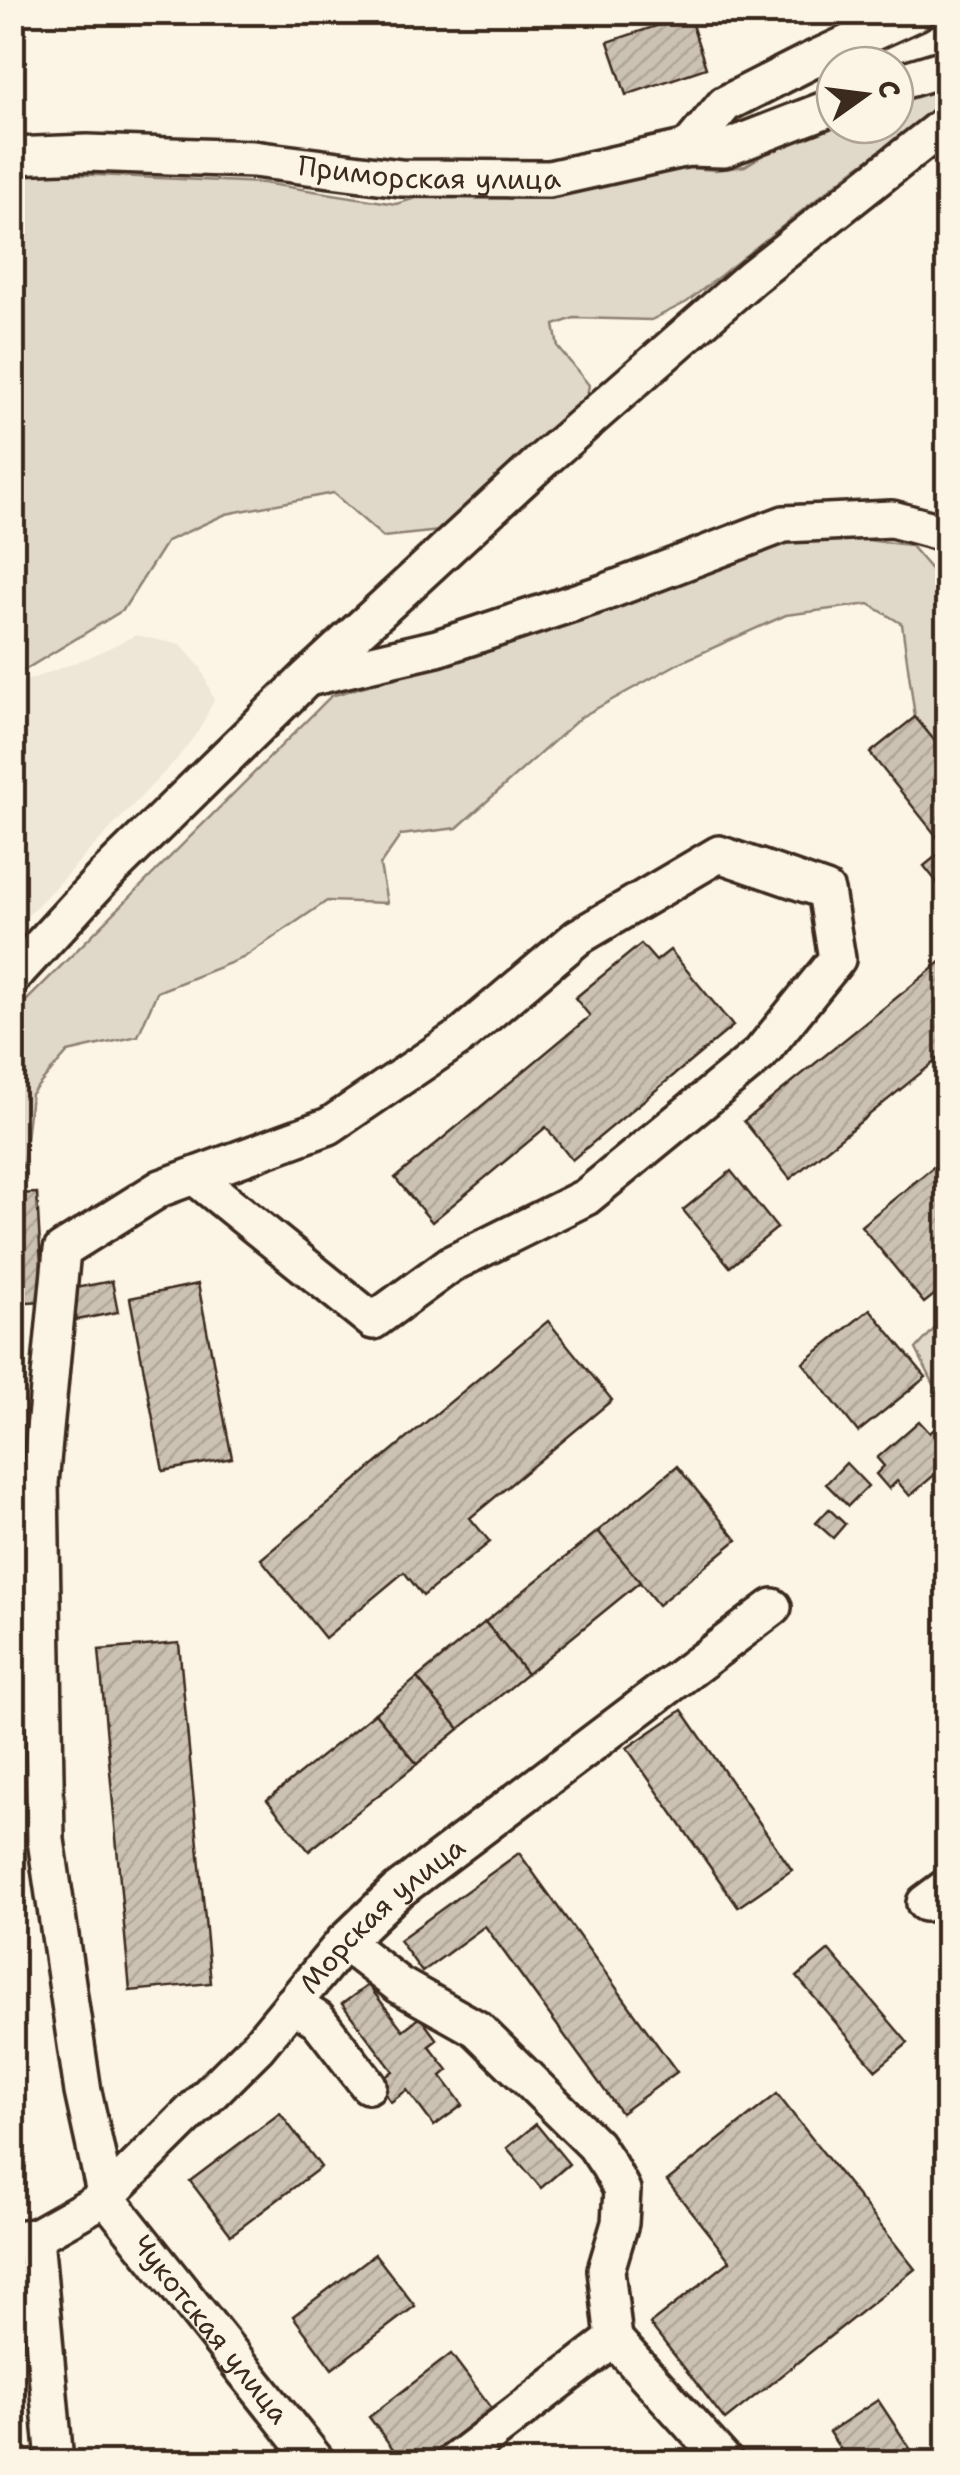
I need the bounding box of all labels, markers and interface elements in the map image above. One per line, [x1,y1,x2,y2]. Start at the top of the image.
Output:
north arrow [815,45,915,145]
text: С [869,76,910,102]
street label: Приморская улица [296,146,564,199]
street label: Морская улица [290,1828,473,2001]
street label: Чукотская улица [124,2227,298,2432]

